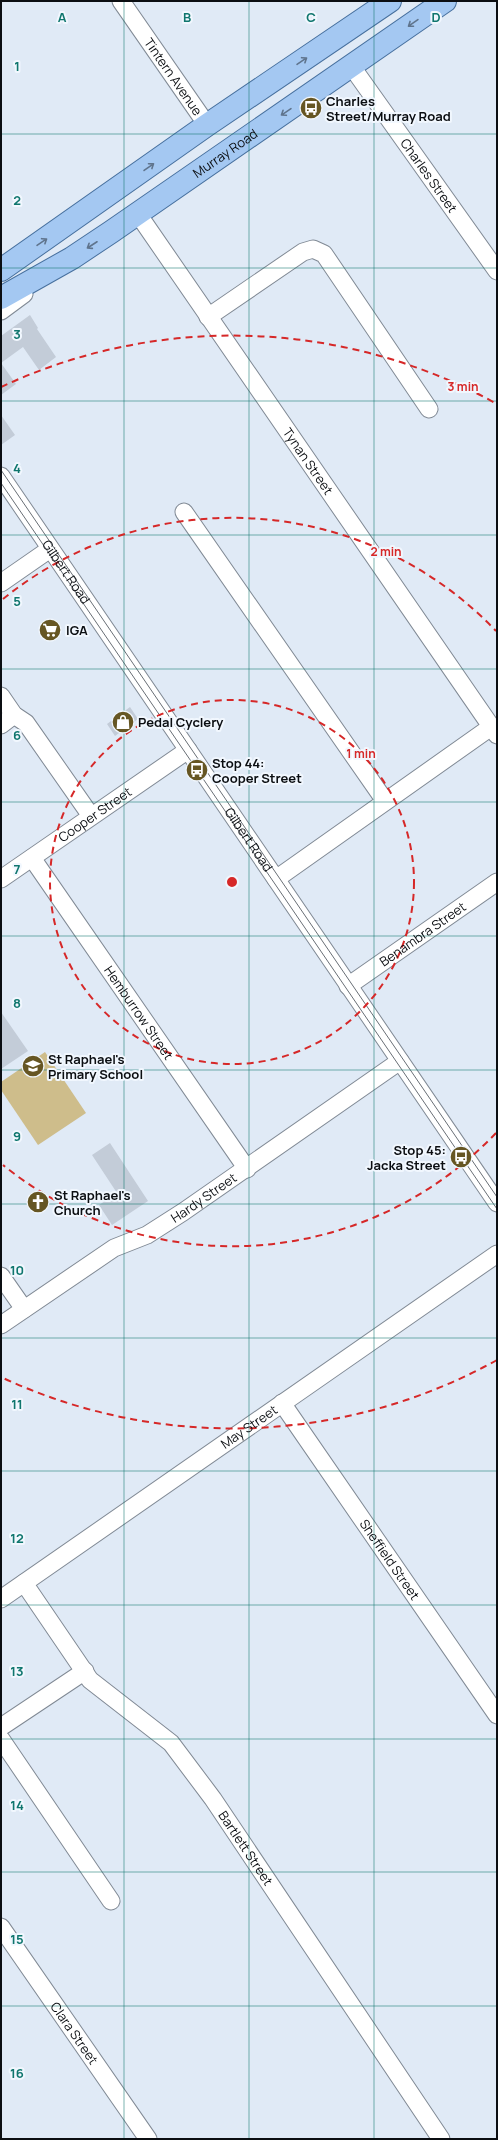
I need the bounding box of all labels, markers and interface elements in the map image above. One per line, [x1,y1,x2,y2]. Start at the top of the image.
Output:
text: A [58,8,67,26]
text: B [183,8,191,26]
text: C [306,8,316,26]
text: D [431,8,441,26]
one-way arrow [408,19,419,27]
street label: Tintern Avenue [140,34,207,119]
text: 1 [14,57,20,75]
one-way arrow [297,57,308,65]
place label: Charles Street/Murray Road [326,92,451,125]
bus stop icon: Charles Street/Murray Road [298,95,324,121]
one-way arrow [281,108,292,116]
street label: Murray Road [189,124,261,182]
street label: Charles Street [396,135,462,216]
one-way arrow [143,163,154,171]
text: 2 [13,191,21,209]
one-way arrow [37,237,48,246]
one-way arrow [86,241,97,249]
text: 3 [13,325,21,343]
text: 3 min [447,378,479,395]
street label: Tynan Street [279,424,338,498]
text: 4 [13,459,21,477]
street label: Gilbert Road [38,536,95,607]
text: 2 min [370,543,402,560]
text: 5 [13,592,21,610]
supermarket icon: IGA [37,617,63,643]
place label: IGA [66,621,88,639]
shop icon: Pedal Cyclery [110,709,136,735]
place label: Pedal Cyclery [138,713,224,731]
text: 6 [13,726,21,744]
text: 1 min [346,745,376,762]
place label: Stop 44: Cooper Street [212,754,302,787]
bus stop icon: Stop 44: Cooper Street [184,757,210,783]
street label: Cooper Street [55,783,135,846]
street label: Gilbert Road [221,804,277,875]
text: 7 [14,860,21,878]
centre of rings [225,875,239,889]
street label: Benambra Street [376,897,469,970]
street label: Hemburrow Street [100,962,178,1063]
text: 8 [13,994,21,1012]
place label: St Raphael's Primary School [48,1050,143,1083]
school or university icon: St Raphael's Primary School [20,1053,46,1079]
text: 9 [13,1127,21,1145]
place label: Stop 45: Jacka Street [367,1141,446,1174]
bus stop icon: Stop 45: Jacka Street [448,1144,474,1170]
street label: Hardy Street [167,1169,240,1227]
place label: St Raphael's Church [54,1186,131,1219]
church icon: St Raphael's Church [25,1189,51,1215]
text: 10 [10,1261,24,1279]
text: 11 [11,1395,23,1413]
street label: May Street [217,1400,281,1453]
street label: Sheffield Street [356,1515,424,1603]
text: 12 [10,1529,24,1547]
text: 13 [10,1662,24,1680]
text: 14 [10,1796,24,1814]
street label: Bartlett Street [214,1807,277,1889]
text: 15 [10,1930,24,1948]
street label: Clara Street [47,1998,102,2068]
text: 16 [10,2064,24,2082]

